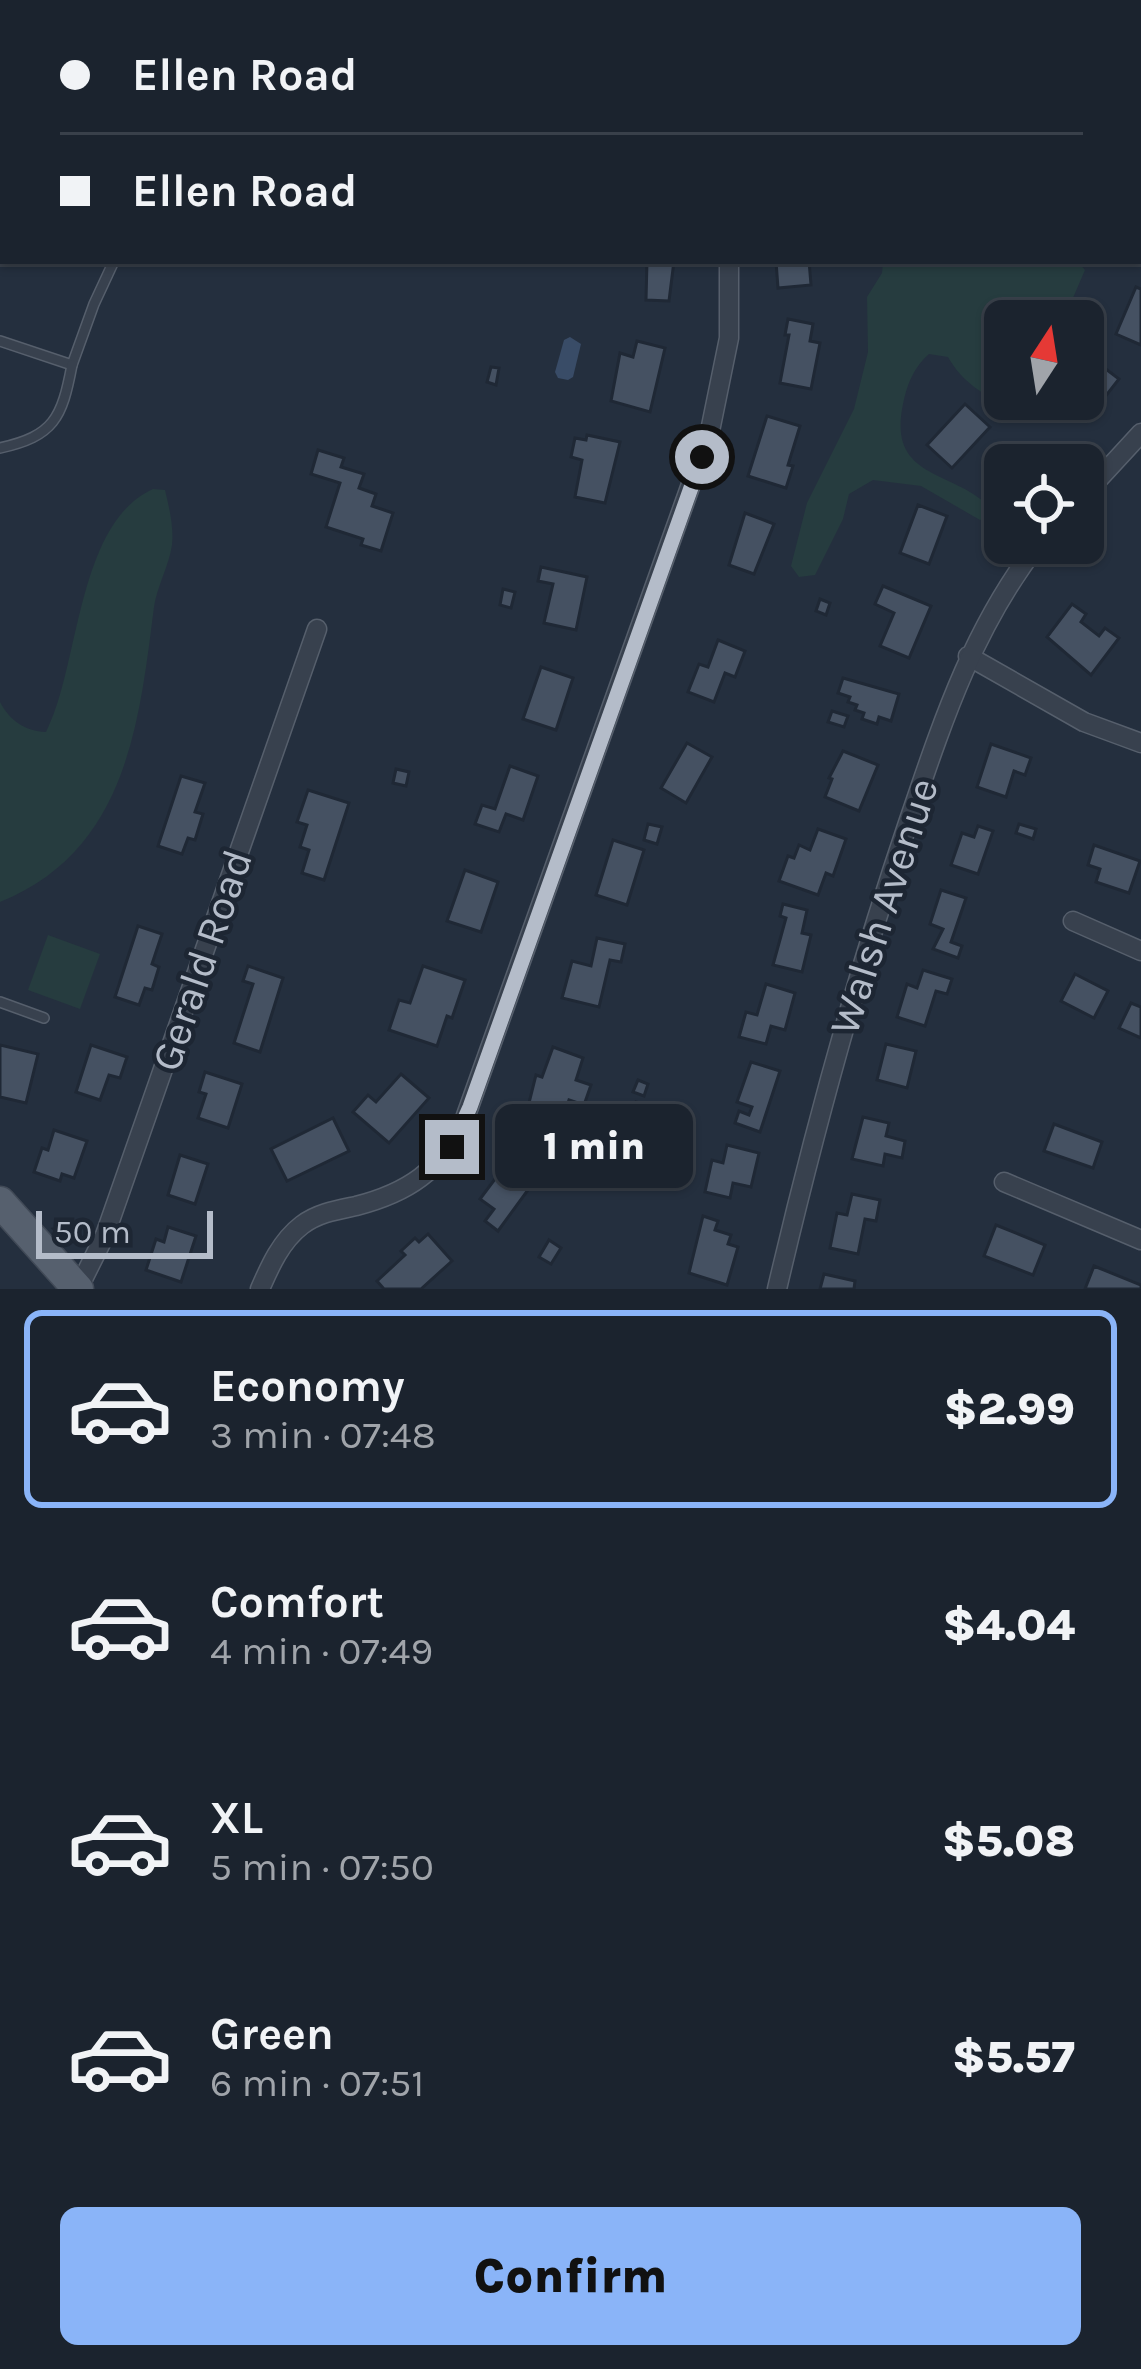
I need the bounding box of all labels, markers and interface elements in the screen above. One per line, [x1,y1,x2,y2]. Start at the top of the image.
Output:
text: Ellen Road [132,49,357,101]
text: Ellen Road [132,165,357,217]
north arrow [984,300,1104,420]
map controls [984,300,1104,564]
route start [675,430,729,484]
button: locate [984,444,1104,564]
street label: Walsh Avenue [819,772,949,1041]
street label: Gerald Road [141,843,263,1077]
callout: 1 min [494,1105,692,1189]
route end [425,1120,479,1174]
text: 1 min [543,1123,645,1169]
scale bar [36,1205,213,1258]
text: 50 m [54,1213,131,1251]
icon: car [66,1355,174,1463]
text: Economy [210,1360,405,1412]
text: $2.99 [944,1383,1075,1435]
text: 3 min · 07:48 [210,1412,436,1458]
icon: car [66,1571,174,1679]
text: Comfort [210,1576,384,1628]
text: $4.04 [942,1599,1075,1651]
text: 4 min · 07:49 [210,1628,433,1674]
icon: car [66,1787,174,1895]
text: XL [210,1792,263,1844]
text: $5.08 [942,1815,1075,1867]
text: 5 min · 07:50 [210,1844,434,1890]
icon: car [66,2003,174,2111]
text: Green [210,2008,334,2060]
text: $5.57 [952,2031,1075,2083]
text: 6 min · 07:51 [210,2060,424,2106]
button: Confirm [60,2207,1081,2345]

